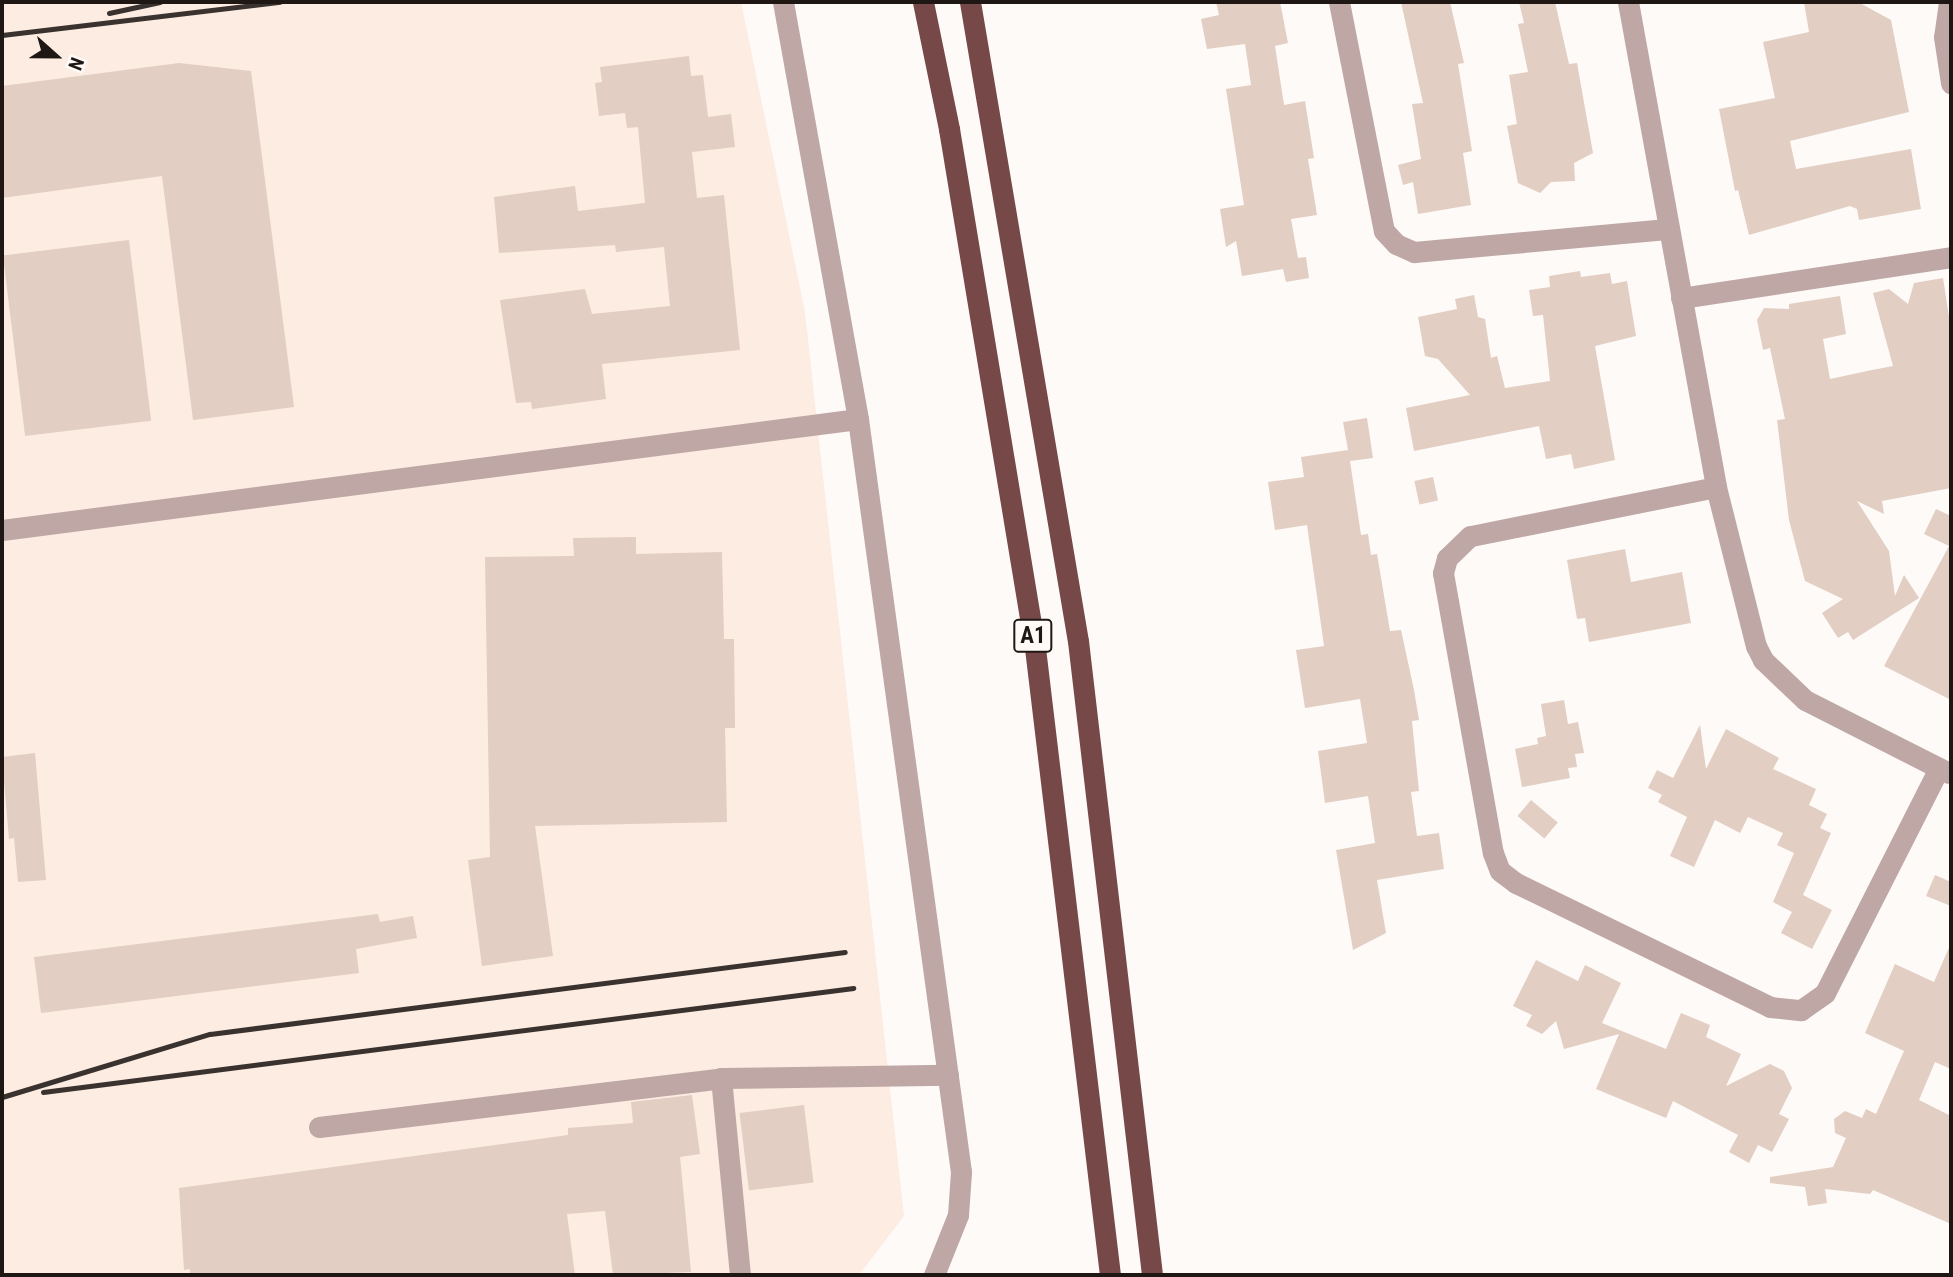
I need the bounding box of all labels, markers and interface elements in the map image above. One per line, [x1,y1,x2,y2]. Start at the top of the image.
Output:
north arrow [21,21,91,91]
text: N [63,54,89,73]
road number: A1 [1012,616,1054,656]

